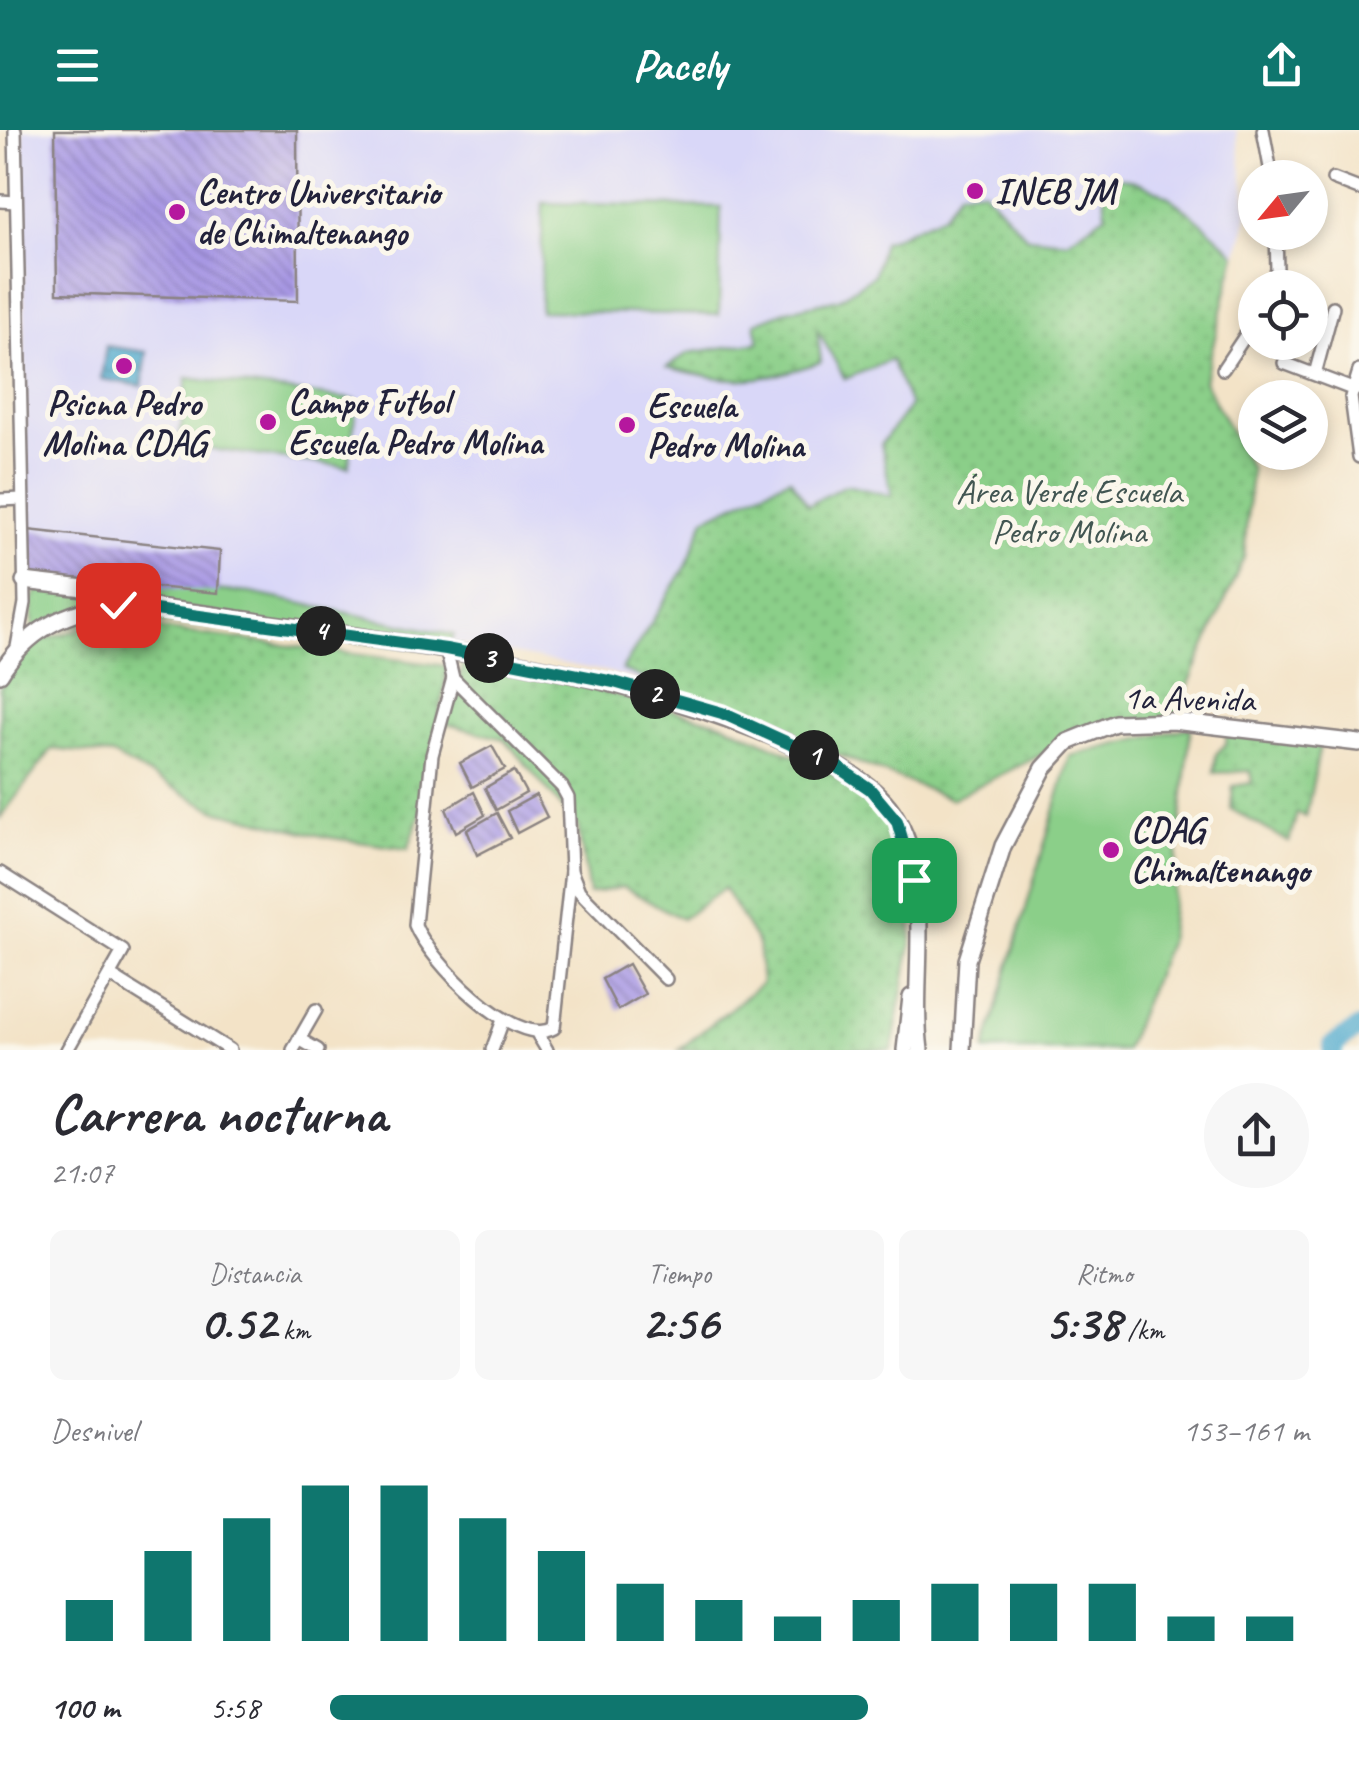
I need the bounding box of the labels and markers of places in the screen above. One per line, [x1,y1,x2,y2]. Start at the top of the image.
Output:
place label: INEB JM [995,169,1119,214]
place label: Centro Universitario de Chimaltenango [197,170,443,255]
marker: INEB JM [964,180,986,202]
marker: Centro Universitario de Chimaltenango [166,201,188,223]
marker: Psicna Pedro Molina CDAG [113,355,135,377]
place label: Campo Futbol Escuela Pedro Molina [288,380,545,465]
place label: Psicna Pedro Molina CDAG [43,381,211,466]
place label: Escuela Pedro Molina [647,383,807,468]
marker: Campo Futbol Escuela Pedro Molina [257,411,279,433]
marker: Escuela Pedro Molina [616,414,638,436]
pin [76,563,161,648]
pin: 4 [296,606,346,656]
pin: 3 [464,633,514,683]
pin: 2 [630,669,680,719]
pin: 1 [789,730,839,780]
place label: CDAG Chimaltenango [1131,808,1313,893]
pin [872,838,957,923]
marker: CDAG Chimaltenango [1100,839,1122,861]

